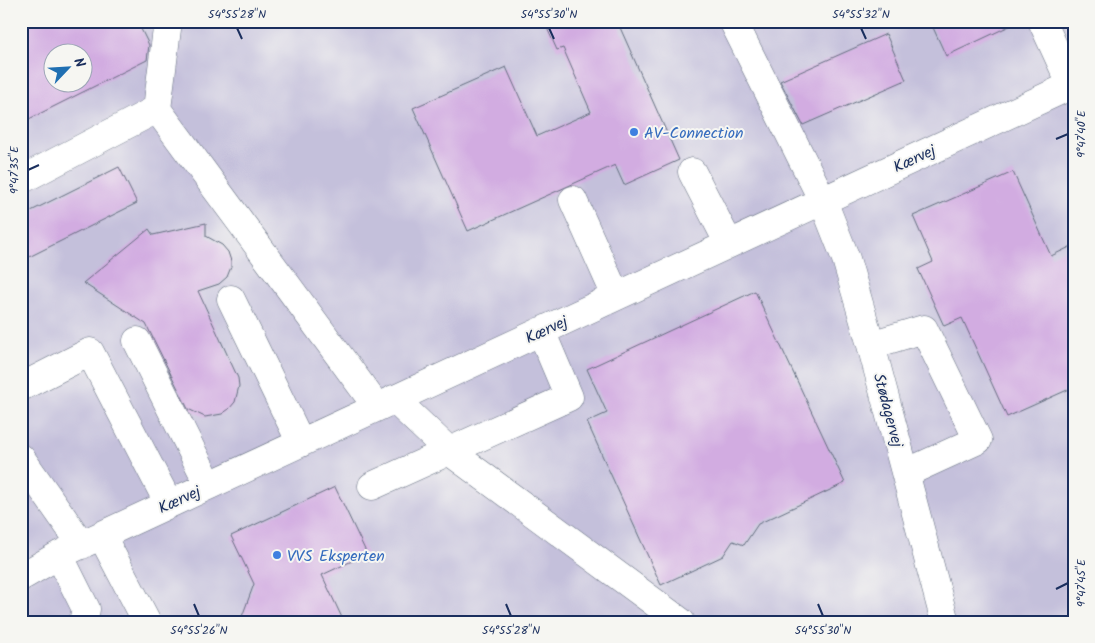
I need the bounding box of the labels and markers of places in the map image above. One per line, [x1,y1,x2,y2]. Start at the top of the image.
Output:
place label: AV-Connection [644,121,744,146]
marker: AV-Connection [628,126,640,138]
place label: VVS Eksperten [287,544,385,569]
marker: VVS Eksperten [271,549,283,561]

